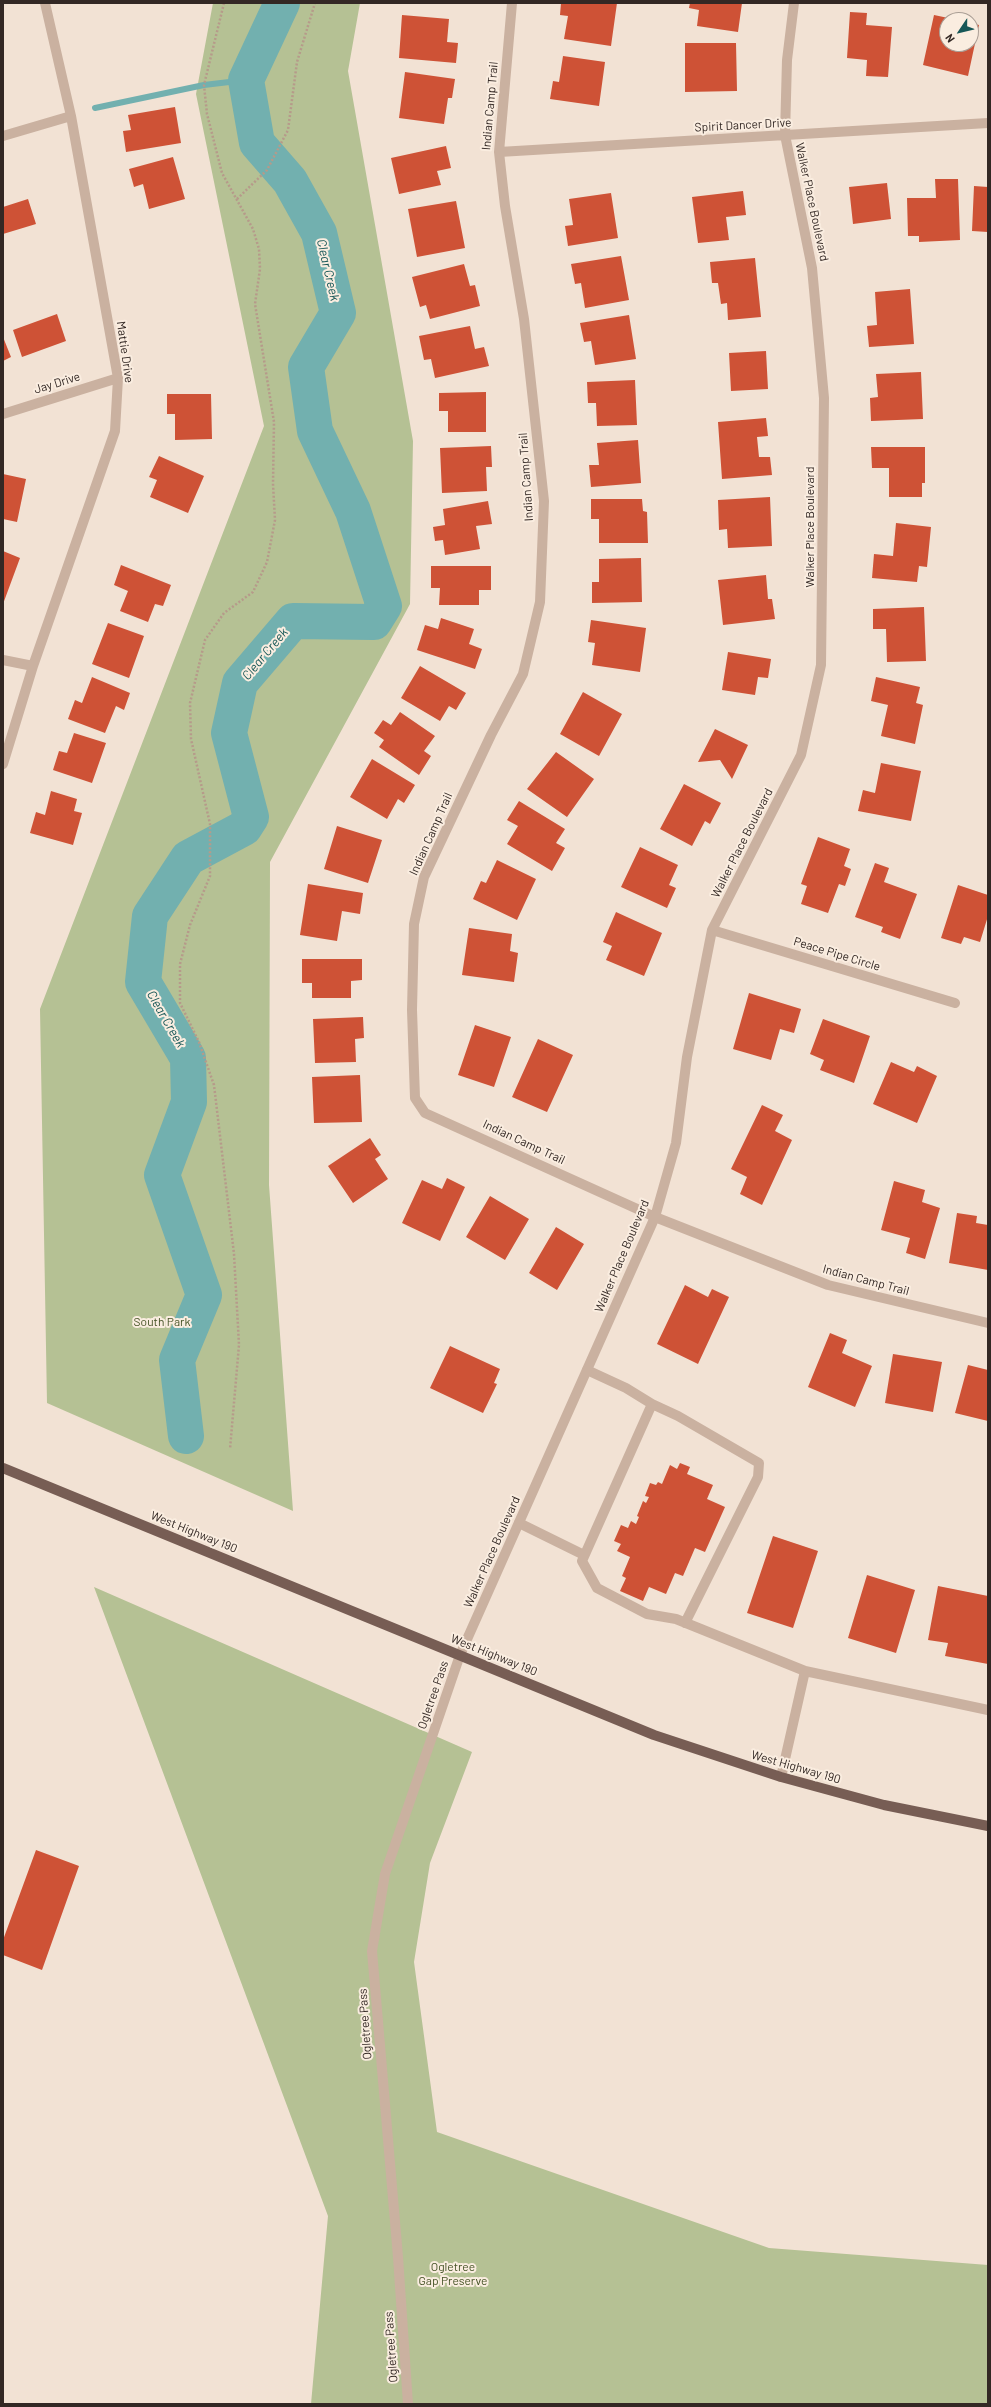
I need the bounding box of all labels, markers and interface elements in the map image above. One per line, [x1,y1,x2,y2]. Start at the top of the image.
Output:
north arrow [939,12,979,52]
text: N [942,32,957,45]
street label: Indian Camp Trail [479,61,501,151]
street label: Spirit Dancer Drive [694,115,792,135]
street label: Walker Place Boulevard [792,141,832,263]
water label: Clear Creek [313,237,343,303]
street label: Mattie Drive [114,320,136,384]
street label: Jay Drive [32,369,82,397]
street label: Indian Camp Trail [516,432,536,522]
street label: Walker Place Boulevard [803,467,817,587]
water label: Clear Creek [239,625,291,683]
street label: Walker Place Boulevard [708,786,776,900]
street label: Indian Camp Trail [406,790,456,878]
street label: Peace Pipe Circle [792,934,882,974]
water label: Clear Creek [143,988,189,1050]
street label: Indian Camp Trail [481,1117,567,1167]
street label: Walker Place Boulevard [592,1198,652,1314]
street label: Indian Camp Trail [821,1262,911,1298]
park label: South Park [134,1315,190,1329]
street label: Walker Place Boulevard [461,1494,523,1610]
street label: West Highway 190 [149,1508,239,1556]
street label: West Highway 190 [449,1631,539,1679]
street label: Ogletree Pass [415,1659,451,1731]
street label: West Highway 190 [750,1747,842,1787]
street label: Ogletree Pass [355,1988,375,2060]
park label: Ogletree Gap Preserve [419,2260,487,2288]
street label: Ogletree Pass [381,2311,401,2383]

